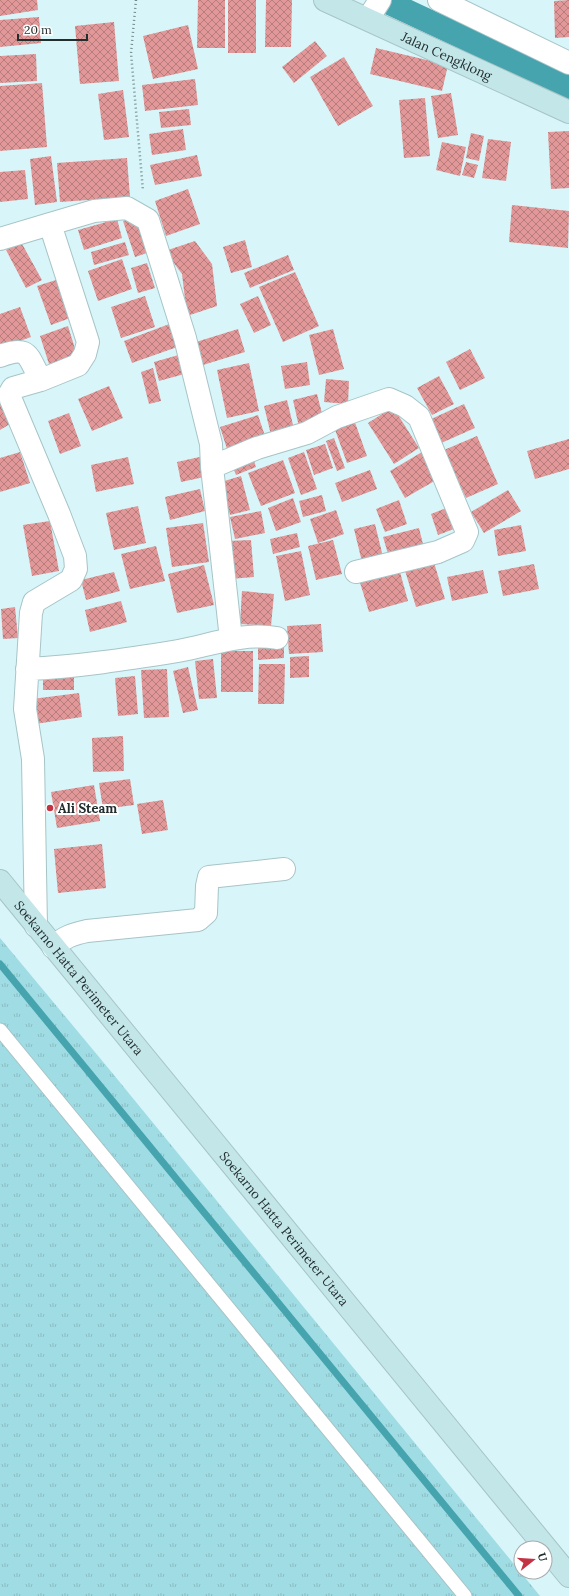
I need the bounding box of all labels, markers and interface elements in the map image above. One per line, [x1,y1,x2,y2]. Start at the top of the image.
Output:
scale bar [18,16,87,42]
text: 20 m [24,22,52,37]
street label: Jalan Cengklong [398,27,495,84]
place label: Ali Steam [58,800,117,817]
marker: Ali Steam [45,803,55,813]
street label: Soekarno Hatta Perimeter Utara [11,897,148,1059]
street label: Soekarno Hatta Perimeter Utara [216,1148,353,1309]
north arrow [513,1540,553,1580]
text: U [535,1551,551,1564]

